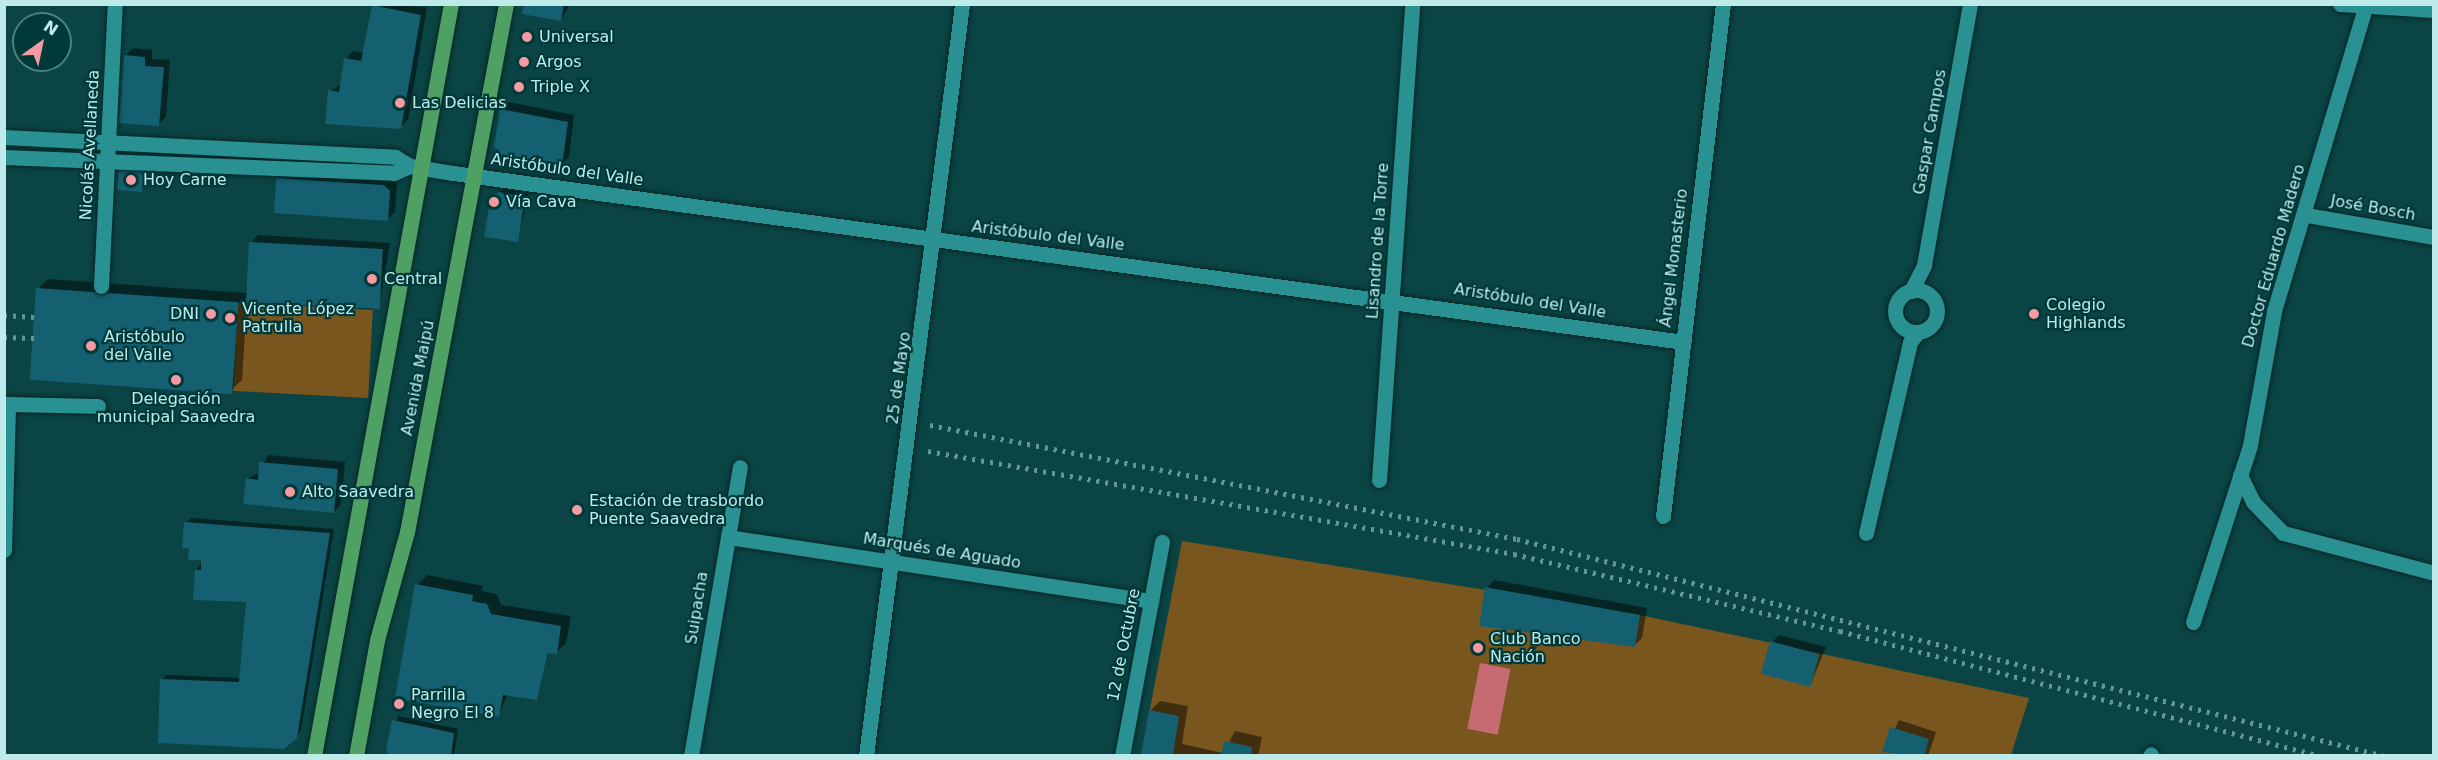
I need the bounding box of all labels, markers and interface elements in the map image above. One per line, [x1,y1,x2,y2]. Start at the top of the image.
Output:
north arrow [12,12,72,72]
text: N [40,17,62,40]
place label: Universal [539,27,614,47]
marker: Universal [520,30,534,44]
place label: Argos [536,52,582,72]
marker: Argos [517,55,531,69]
street label: Gaspar Campos [1910,68,1950,196]
street label: Nicolás Avellaneda [76,69,104,221]
place label: Triple X [531,77,590,97]
marker: Triple X [512,80,526,94]
place label: Las Delicias [412,93,507,113]
marker: Las Delicias [393,96,407,110]
street label: Aristóbulo del Valle [490,150,644,190]
street label: Lisandro de la Torre [1363,162,1393,320]
street label: Doctor Eduardo Madero [2239,162,2309,350]
place label: Hoy Carne [143,170,227,190]
marker: Hoy Carne [124,173,138,187]
street label: Ángel Monasterio [1656,188,1692,328]
street label: José Bosch [2329,191,2417,225]
place label: Vía Cava [506,192,577,212]
marker: Vía Cava [487,195,501,209]
street label: Aristóbulo del Valle [971,217,1125,255]
place label: Central [384,269,442,289]
marker: Central [365,272,379,286]
street label: Aristóbulo del Valle [1453,279,1607,323]
place label: Colegio Highlands [2046,295,2126,333]
place label: Vicente López Patrulla [242,299,354,337]
place label: DNI [170,304,199,324]
marker: DNI [204,307,218,321]
marker: Colegio Highlands [2027,307,2041,321]
marker: Vicente López Patrulla [223,311,237,325]
street label: Avenida Maipú [397,319,439,437]
place label: Aristóbulo del Valle [104,327,185,365]
street label: 25 de Mayo [883,330,915,426]
marker: Aristóbulo del Valle [82,337,100,355]
marker: Delegación municipal Saavedra [169,373,183,387]
place label: Delegación municipal Saavedra [97,389,255,427]
place label: Alto Saavedra [302,482,414,502]
marker: Alto Saavedra [283,485,297,499]
place label: Estación de trasbordo Puente Saavedra [589,491,764,529]
marker: Estación de trasbordo Puente Saavedra [570,503,584,517]
street label: Marqués de Aguado [862,529,1022,573]
street label: Suipacha [682,570,712,646]
street label: 12 de Octubre [1104,587,1144,703]
place label: Club Banco Nación [1490,629,1581,667]
marker: Club Banco Nación [1471,641,1485,655]
place label: Parrilla Negro El 8 [411,685,494,723]
marker: Parrilla Negro El 8 [392,697,406,711]

